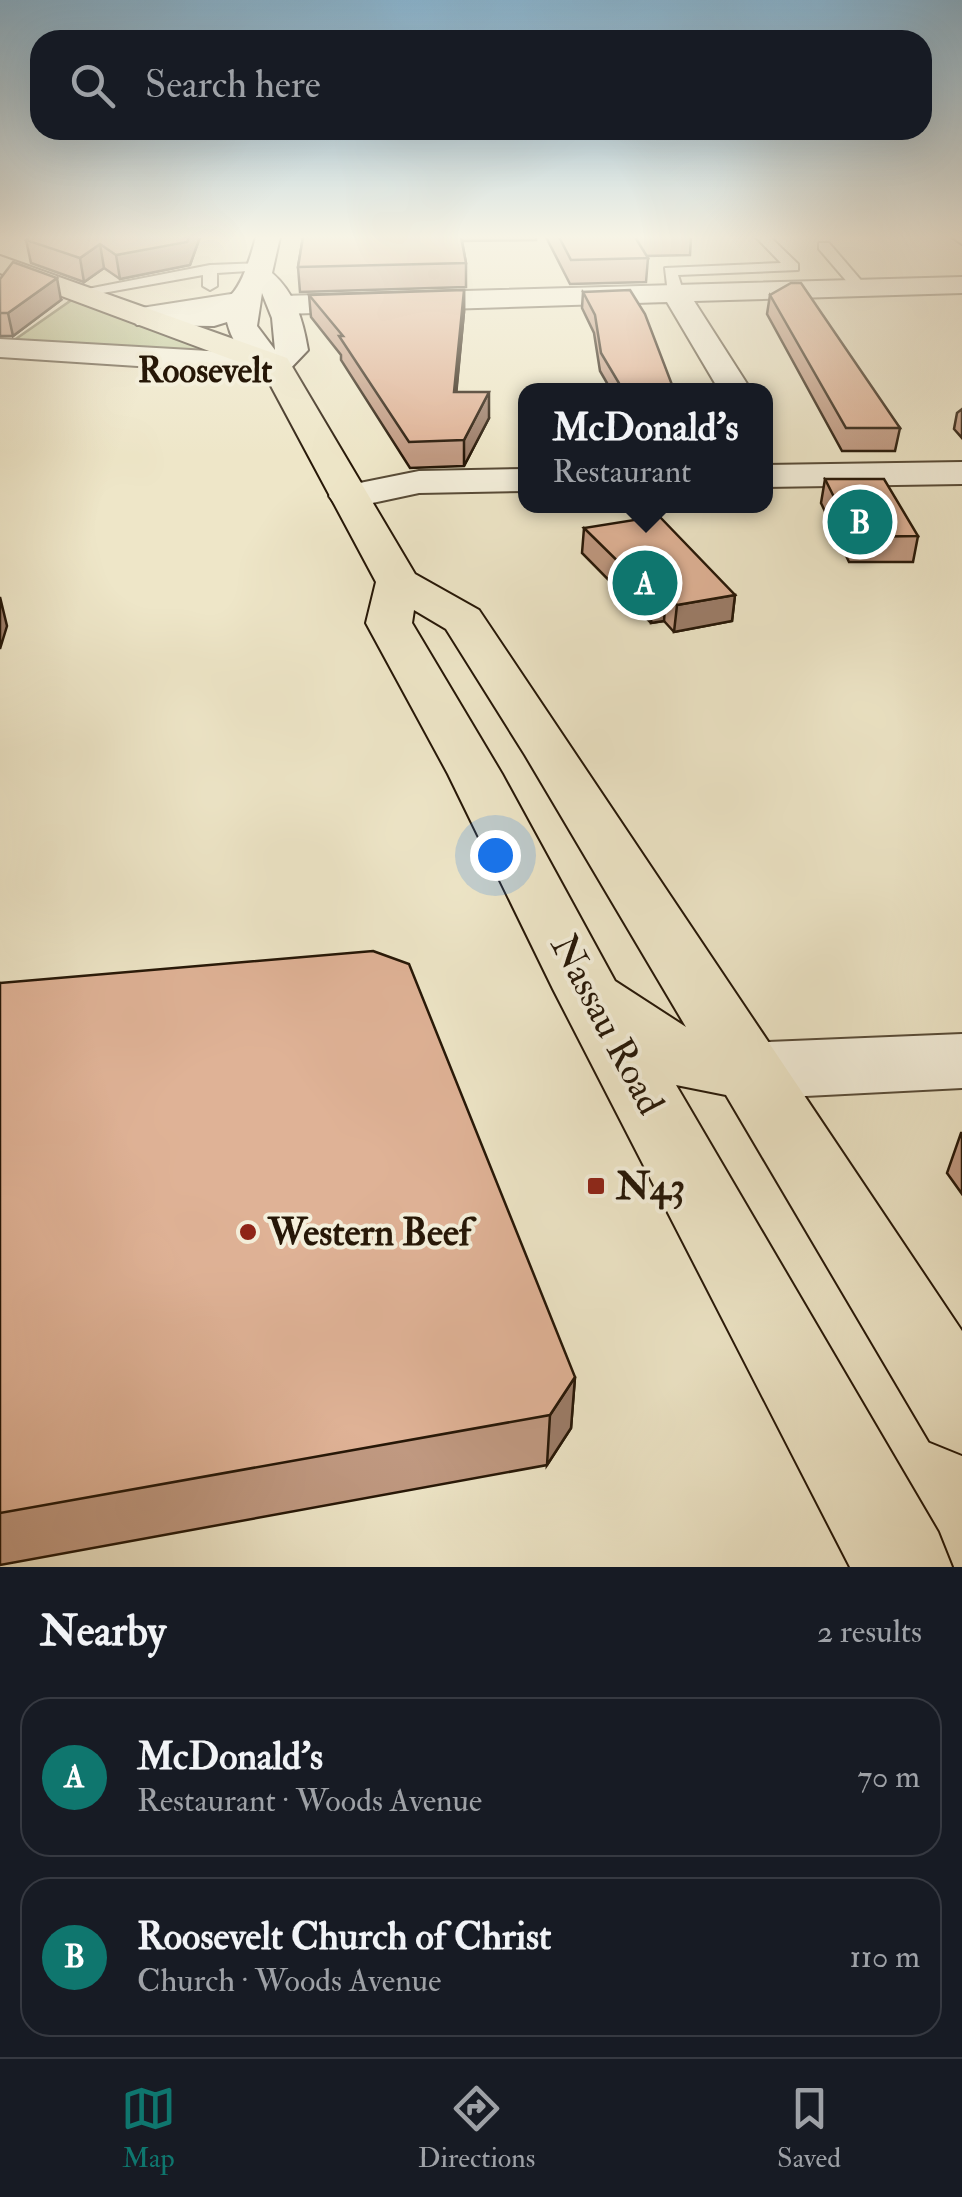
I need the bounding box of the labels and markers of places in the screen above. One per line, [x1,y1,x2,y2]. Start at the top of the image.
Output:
pin: B [828,484,892,560]
pin: A [612,546,678,620]
place label: N43 [615,1163,685,1211]
marker: N43 [585,1175,607,1197]
place label: Western Beef [267,1209,477,1257]
marker: Western Beef [237,1221,259,1243]

